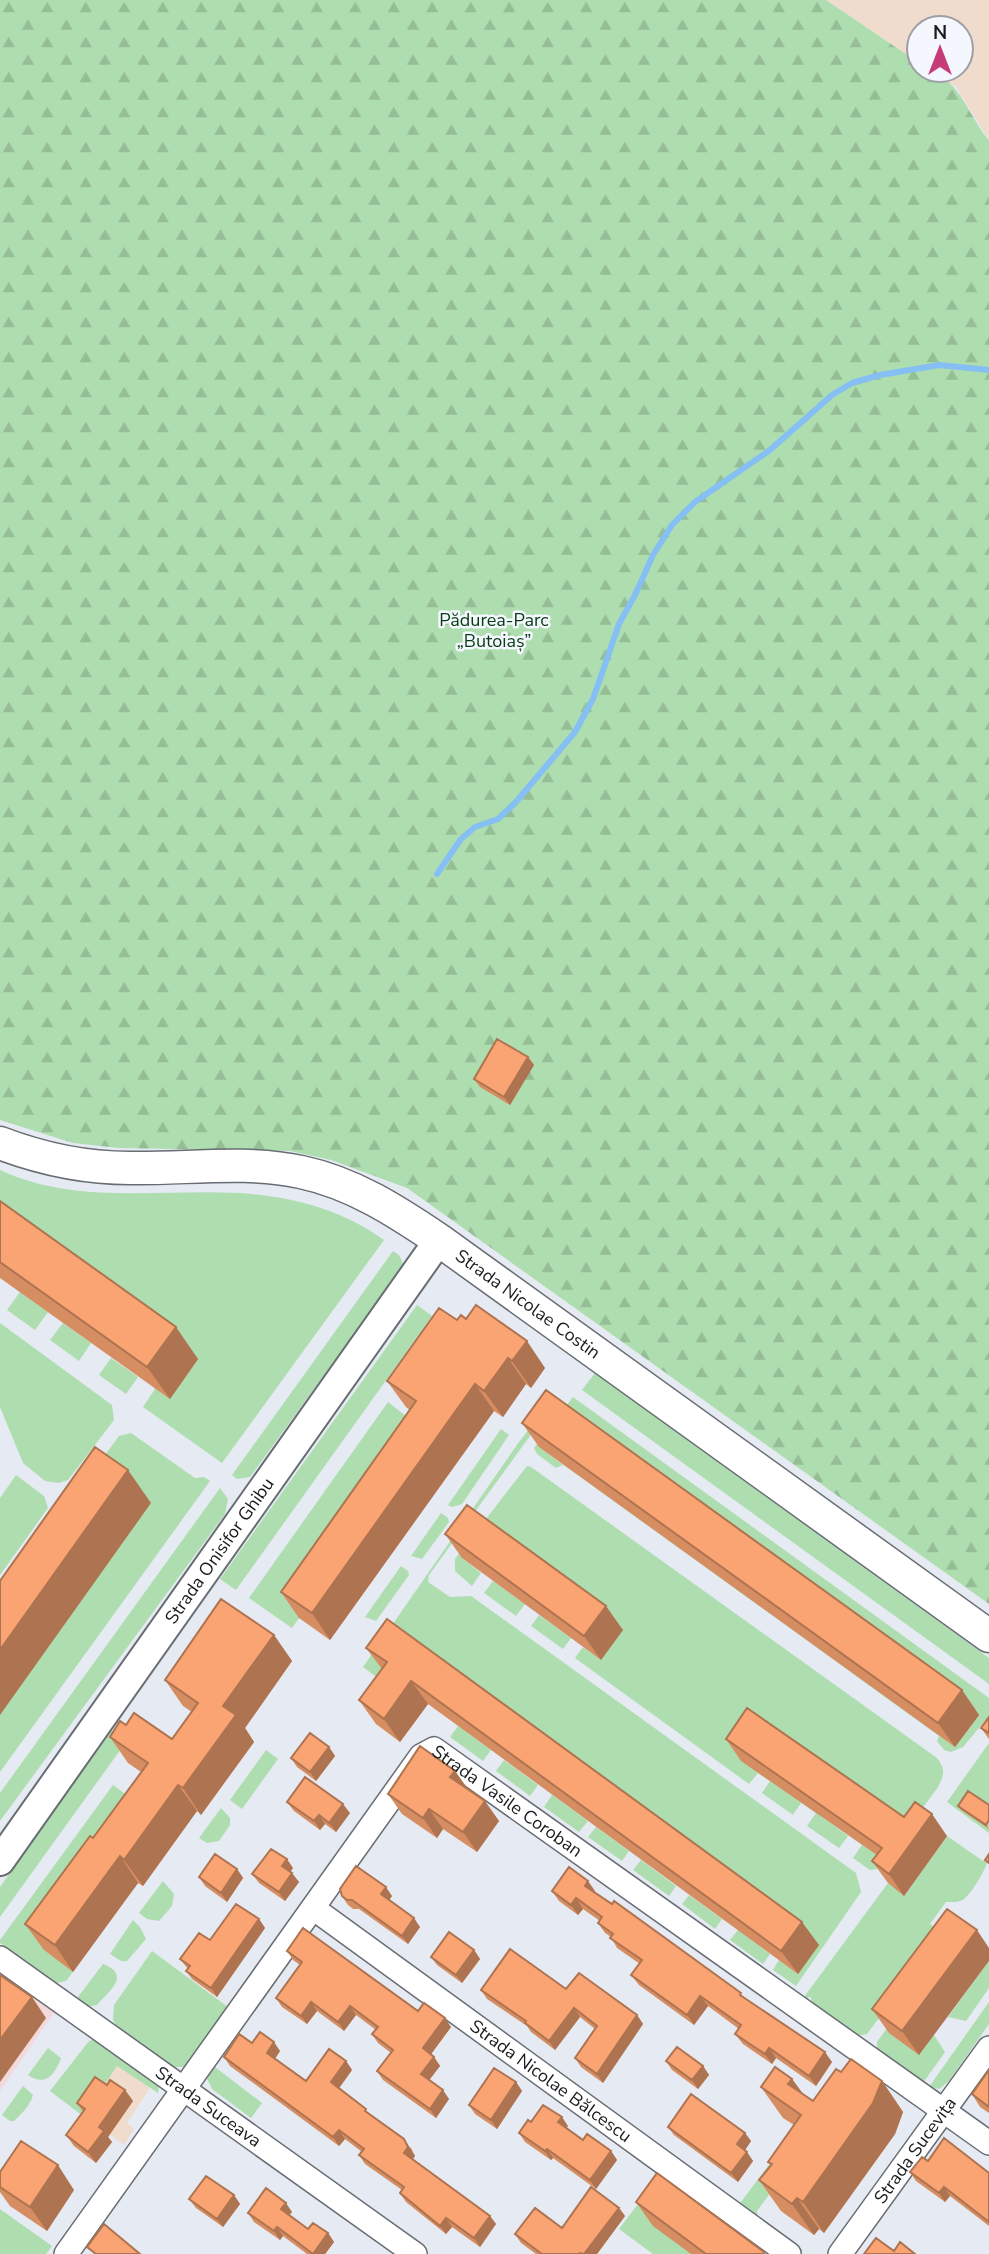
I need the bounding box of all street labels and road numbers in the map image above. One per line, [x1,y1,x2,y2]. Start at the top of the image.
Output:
street label: Strada Nicolae Costin [451,1244,605,1364]
street label: Strada Onisifor Ghibu [159,1473,279,1629]
street label: Strada Vasile Coroban [427,1739,587,1863]
street label: Strada Nicolae Bălcescu [465,2014,637,2148]
street label: Strada Suceava [151,2061,266,2153]
street label: Strada Sucevița [868,2092,962,2208]

